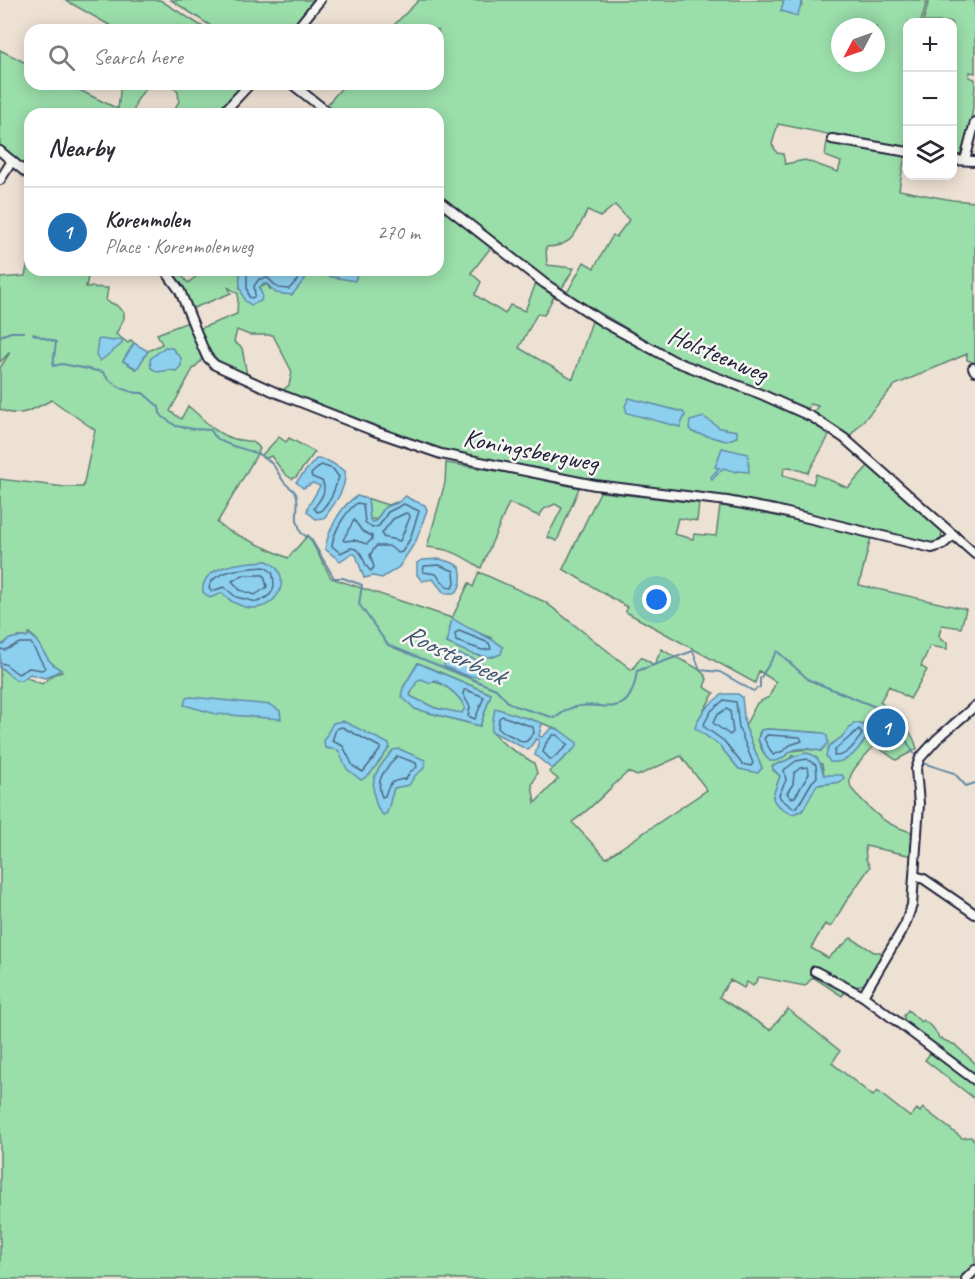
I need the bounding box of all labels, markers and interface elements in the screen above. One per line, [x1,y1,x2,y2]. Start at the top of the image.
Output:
north arrow [831,18,885,72]
map controls [903,18,957,180]
button: + [903,18,957,72]
search box [24,24,444,90]
icon: search [45,41,78,74]
text: Search here [93,43,183,71]
button: − [903,72,957,126]
button: layers [903,126,957,180]
text: Nearby [48,131,113,164]
text: Korenmolen [105,206,190,234]
text: 1 [63,220,72,245]
text: 270 m [377,220,420,245]
text: Place · Korenmolenweg [105,234,253,259]
street label: Holsteenweg [663,318,775,390]
street label: Koningsbergweg [461,421,603,480]
your location [642,585,671,614]
water label: Roosterbeek [397,616,514,694]
pin: 1 [866,706,906,750]

